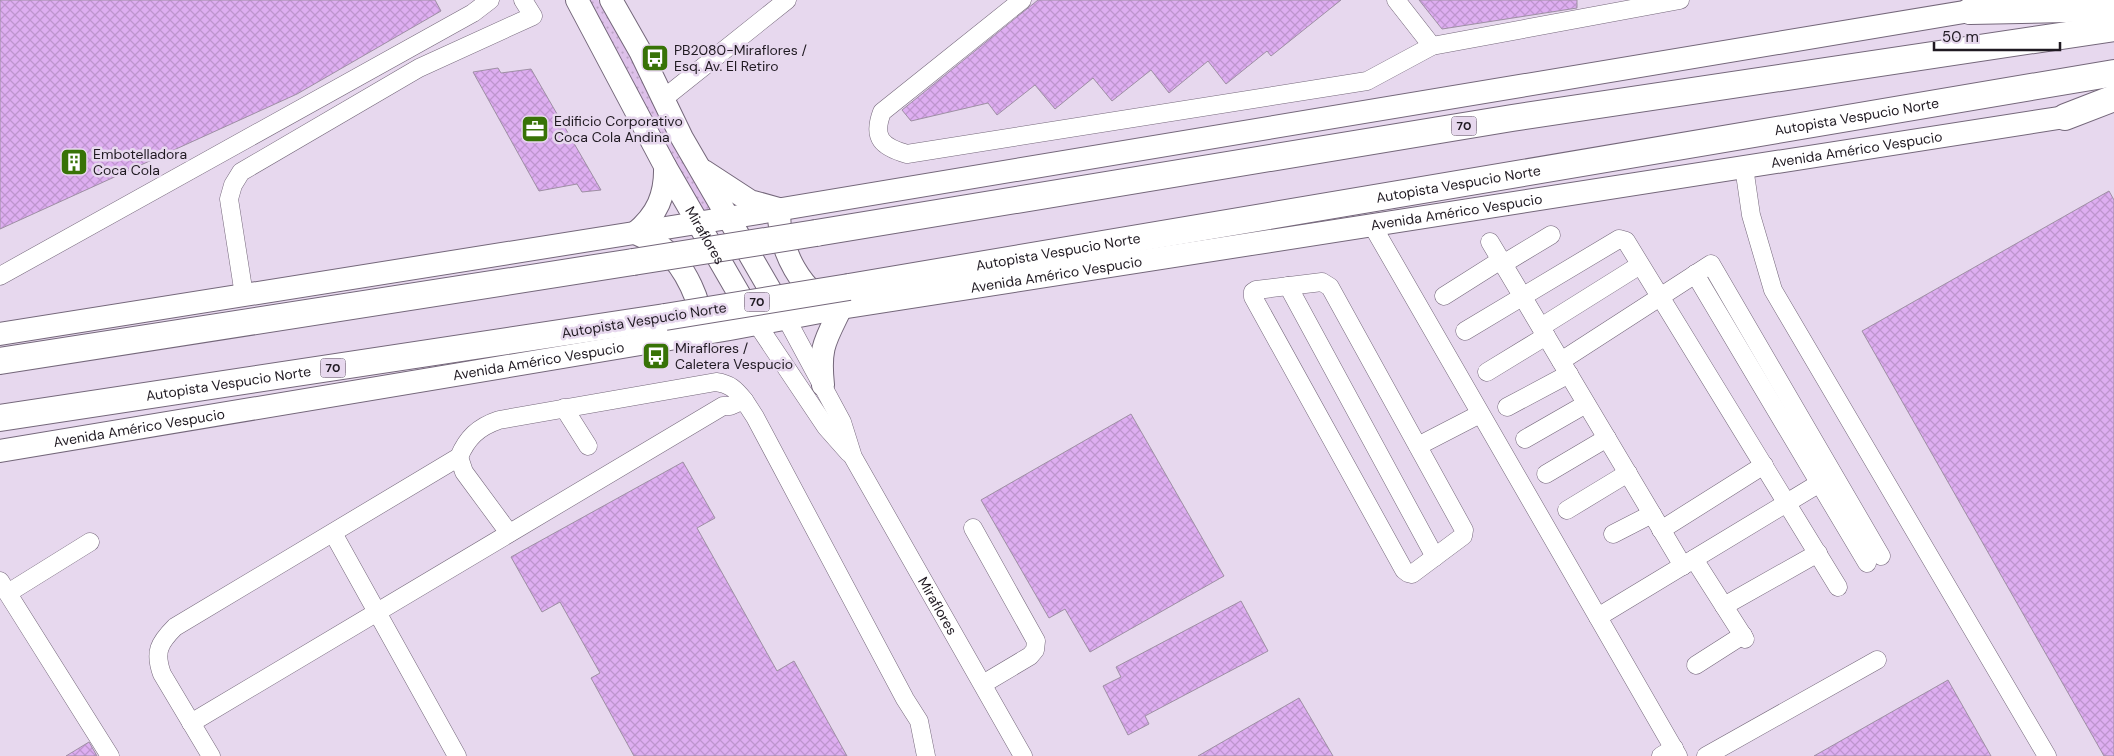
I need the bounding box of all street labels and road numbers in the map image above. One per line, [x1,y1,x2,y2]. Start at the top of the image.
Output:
street label: Autopista Vespucio Norte [1773,94,1940,139]
road number: 70 [1452,116,1476,136]
street label: Avenida Américo Vespucio [1770,127,1944,172]
street label: Autopista Vespucio Norte [1375,161,1542,207]
street label: Avenida Américo Vespucio [1369,190,1544,234]
street label: Miraflores [681,203,729,268]
street label: Autopista Vespucio Norte [974,229,1142,274]
street label: Avenida Américo Vespucio [969,252,1143,297]
road number: 70 [744,292,770,312]
street label: Autopista Vespucio Norte [560,298,728,342]
street label: Avenida Américo Vespucio [452,338,626,384]
road number: 70 [320,358,346,378]
street label: Autopista Vespucio Norte [145,362,312,405]
street label: Avenida Américo Vespucio [52,405,226,451]
street label: Miraflores [914,574,961,638]

